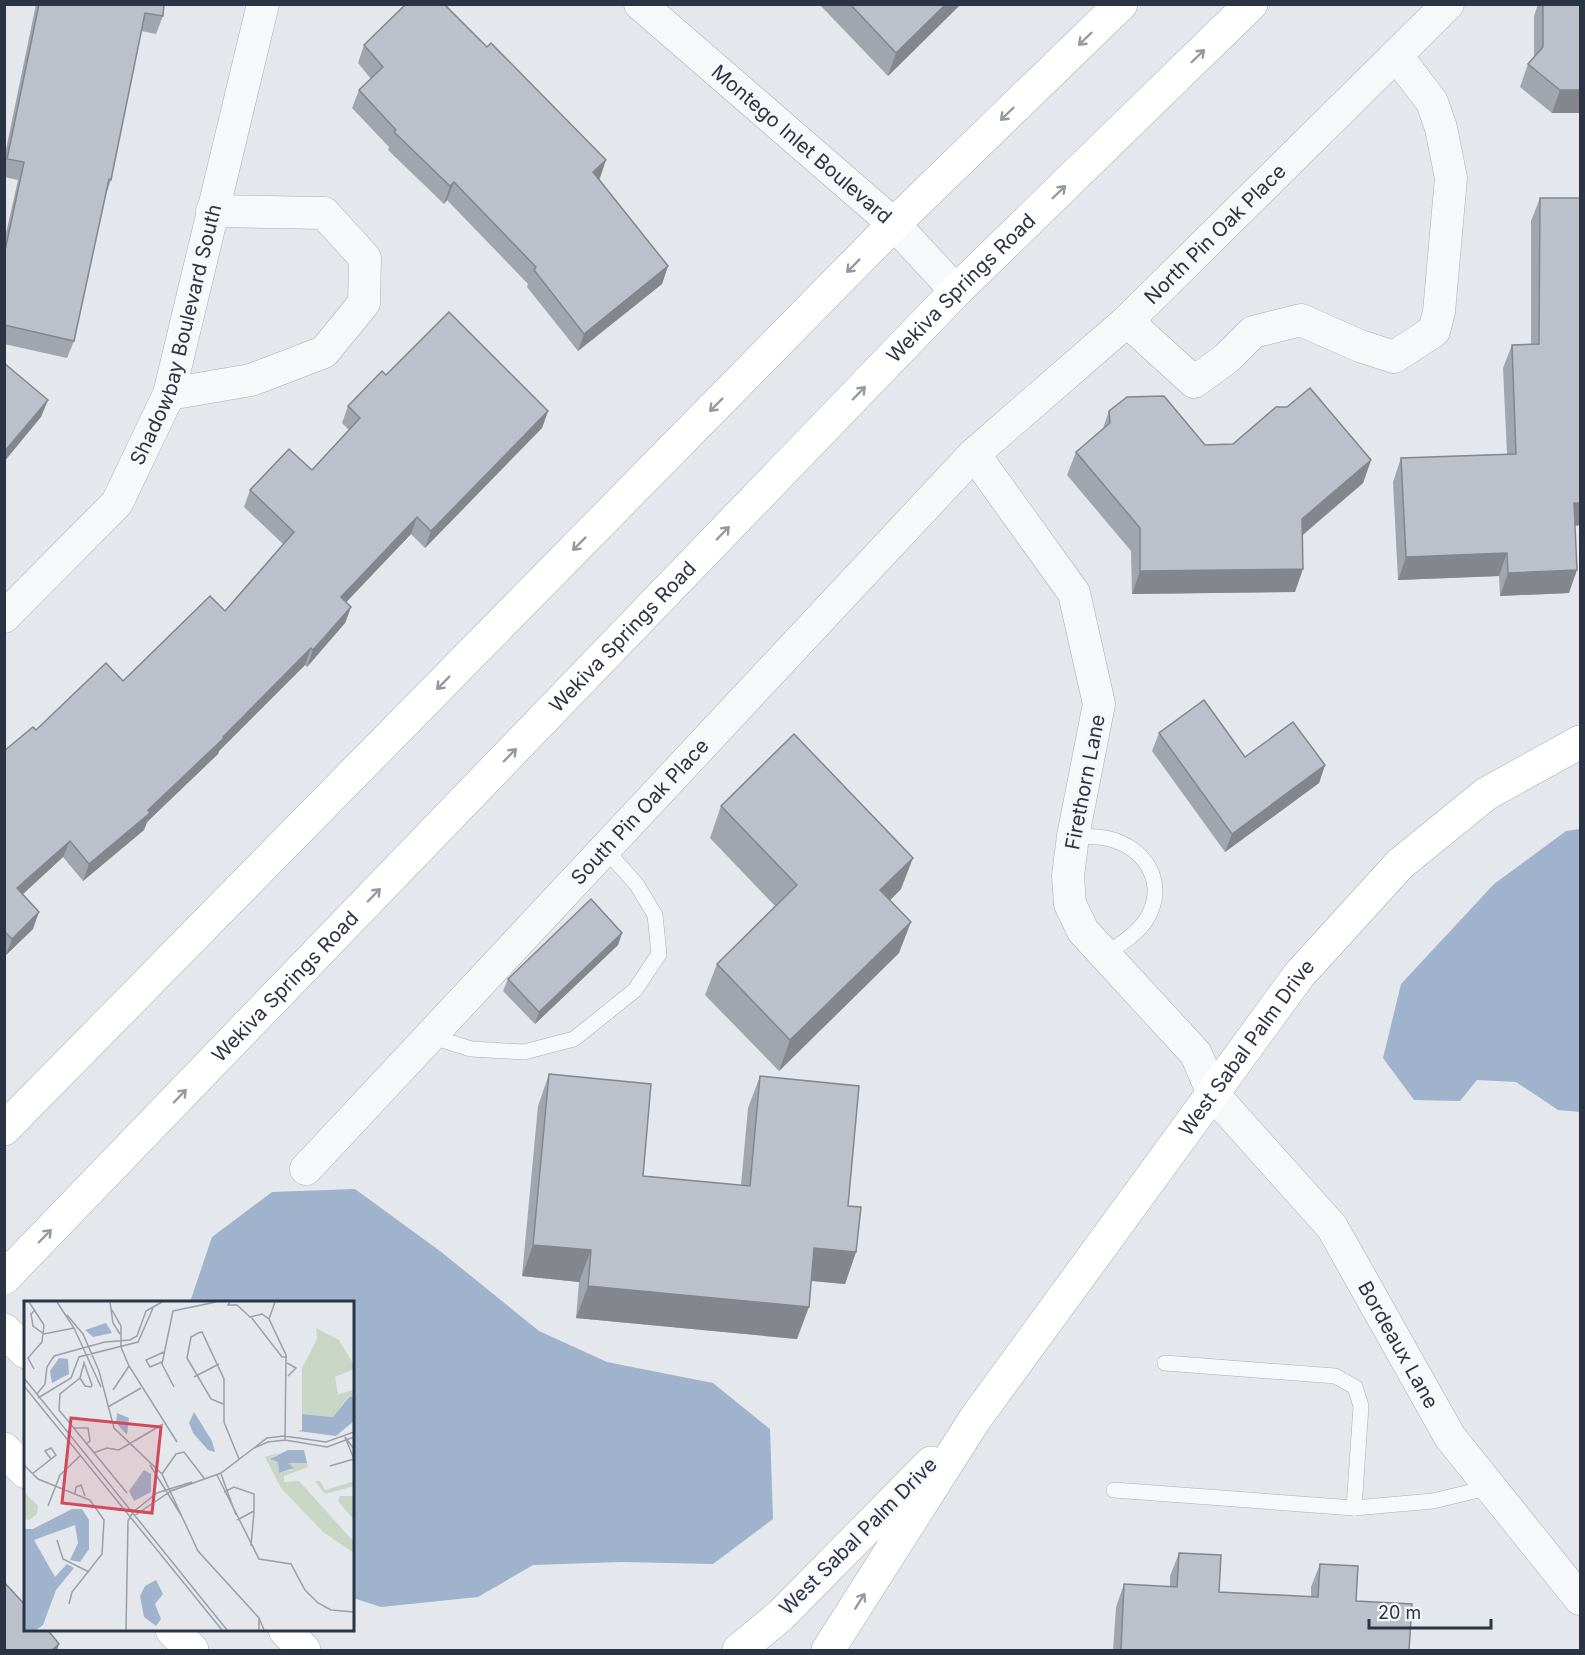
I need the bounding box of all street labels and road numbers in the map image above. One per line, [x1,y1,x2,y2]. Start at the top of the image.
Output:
street label: Montego Inlet Boulevard [707,60,897,229]
street label: North Pin Oak Place [1139,159,1291,309]
street label: Shadowbay Boulevard South [125,202,226,469]
street label: Wekiva Springs Road [882,209,1040,367]
street label: Wekiva Springs Road [544,556,701,717]
street label: Firethorn Lane [1060,712,1110,852]
street label: South Pin Oak Place [566,734,714,890]
street label: Wekiva Springs Road [207,906,363,1067]
street label: West Sabal Palm Drive [1174,954,1319,1140]
street label: Bordeaux Lane [1353,1277,1443,1413]
street label: West Sabal Palm Drive [774,1452,942,1620]

